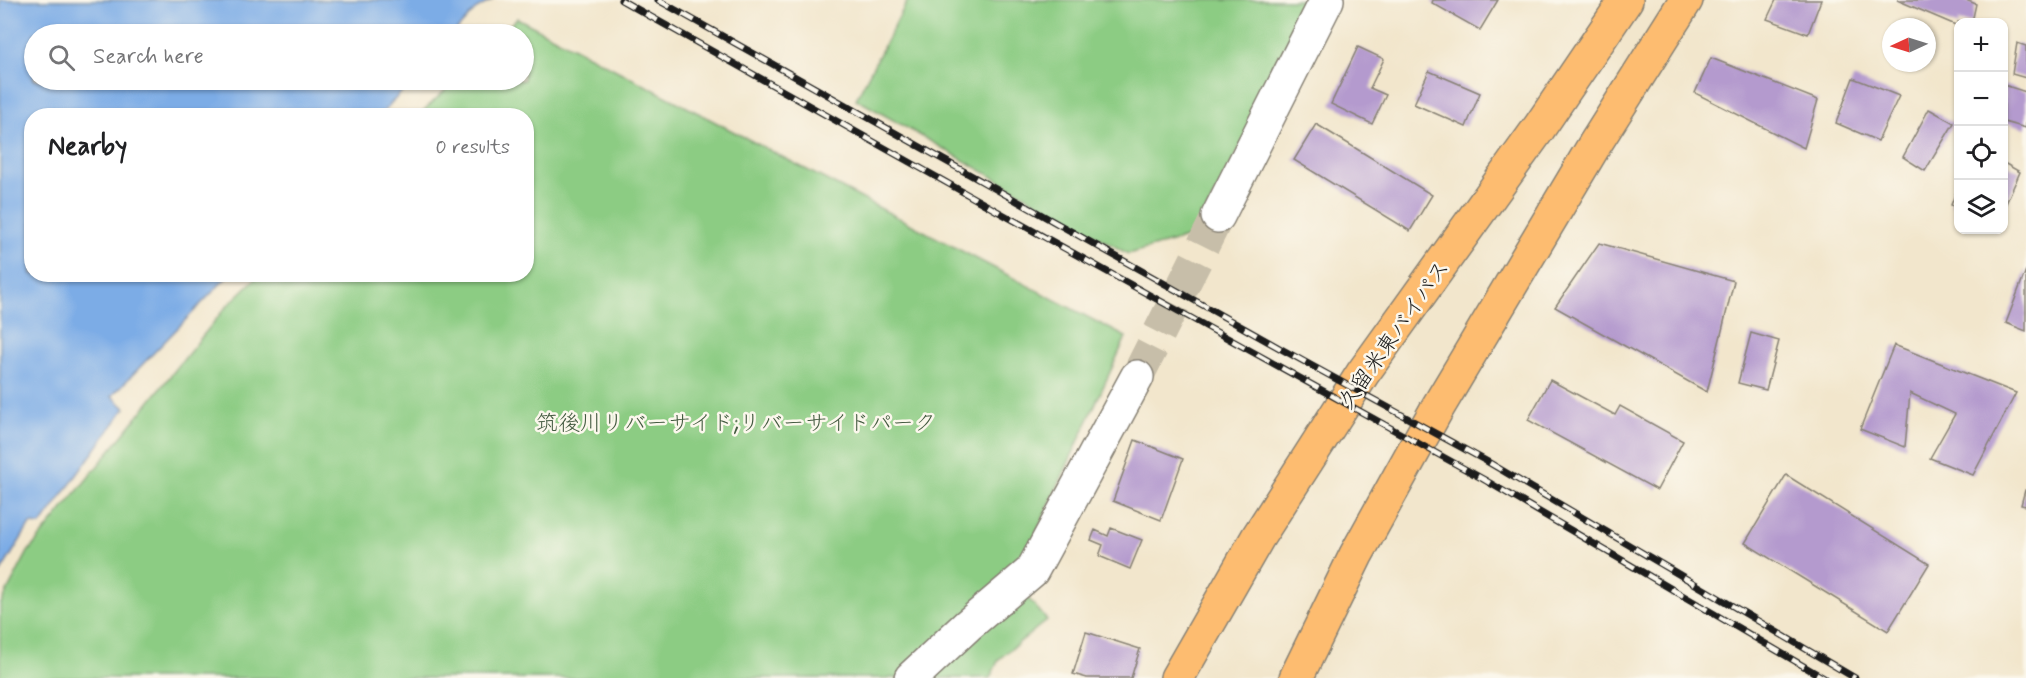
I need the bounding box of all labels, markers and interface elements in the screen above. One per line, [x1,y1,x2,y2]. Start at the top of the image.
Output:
north arrow [1882,18,1936,72]
map controls [1954,18,2008,234]
button: + [1954,18,2008,72]
search box [24,24,534,90]
icon: search [45,41,78,74]
text: Search here [93,43,204,71]
button: − [1954,72,2008,126]
button: locate [1954,126,2008,180]
text: Nearby [48,130,127,164]
text: 0 results [436,134,510,161]
button: layers [1954,180,2008,234]
street label: 久留米東バイパス [1333,255,1456,415]
park label: 筑後川リバーサイド;リバーサイドパーク [536,410,936,438]

